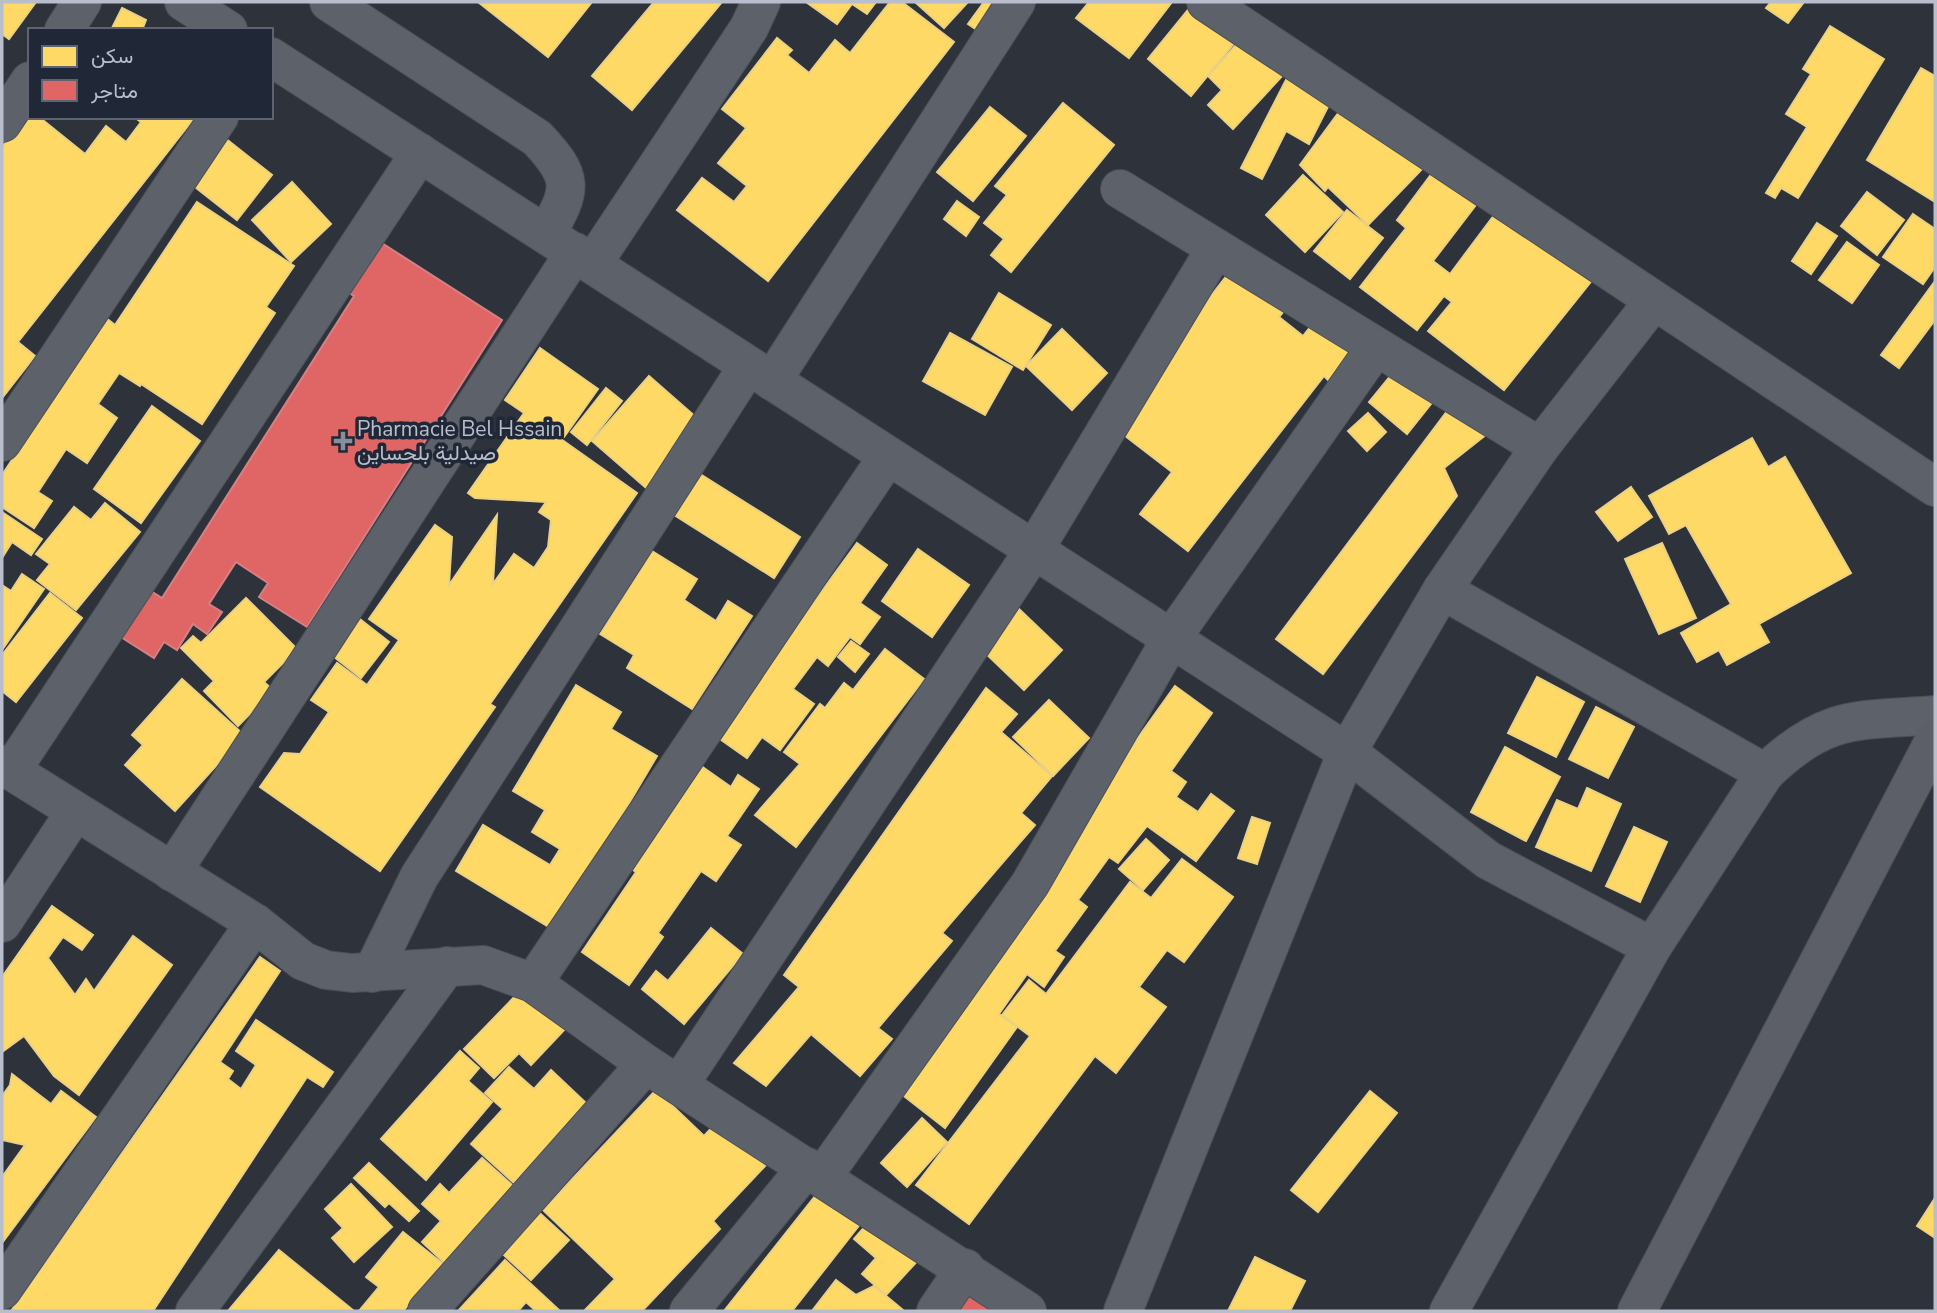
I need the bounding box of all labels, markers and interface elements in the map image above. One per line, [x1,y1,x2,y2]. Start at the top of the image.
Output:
legend [28,28,273,119]
text: سكن [91,42,133,70]
text: متاجر [90,77,138,105]
place label: Pharmacie Bel Hssain صيدلية بلحساين [357,415,562,467]
marker: Pharmacie Bel Hssain صيدلية بلحساين [335,433,351,449]

